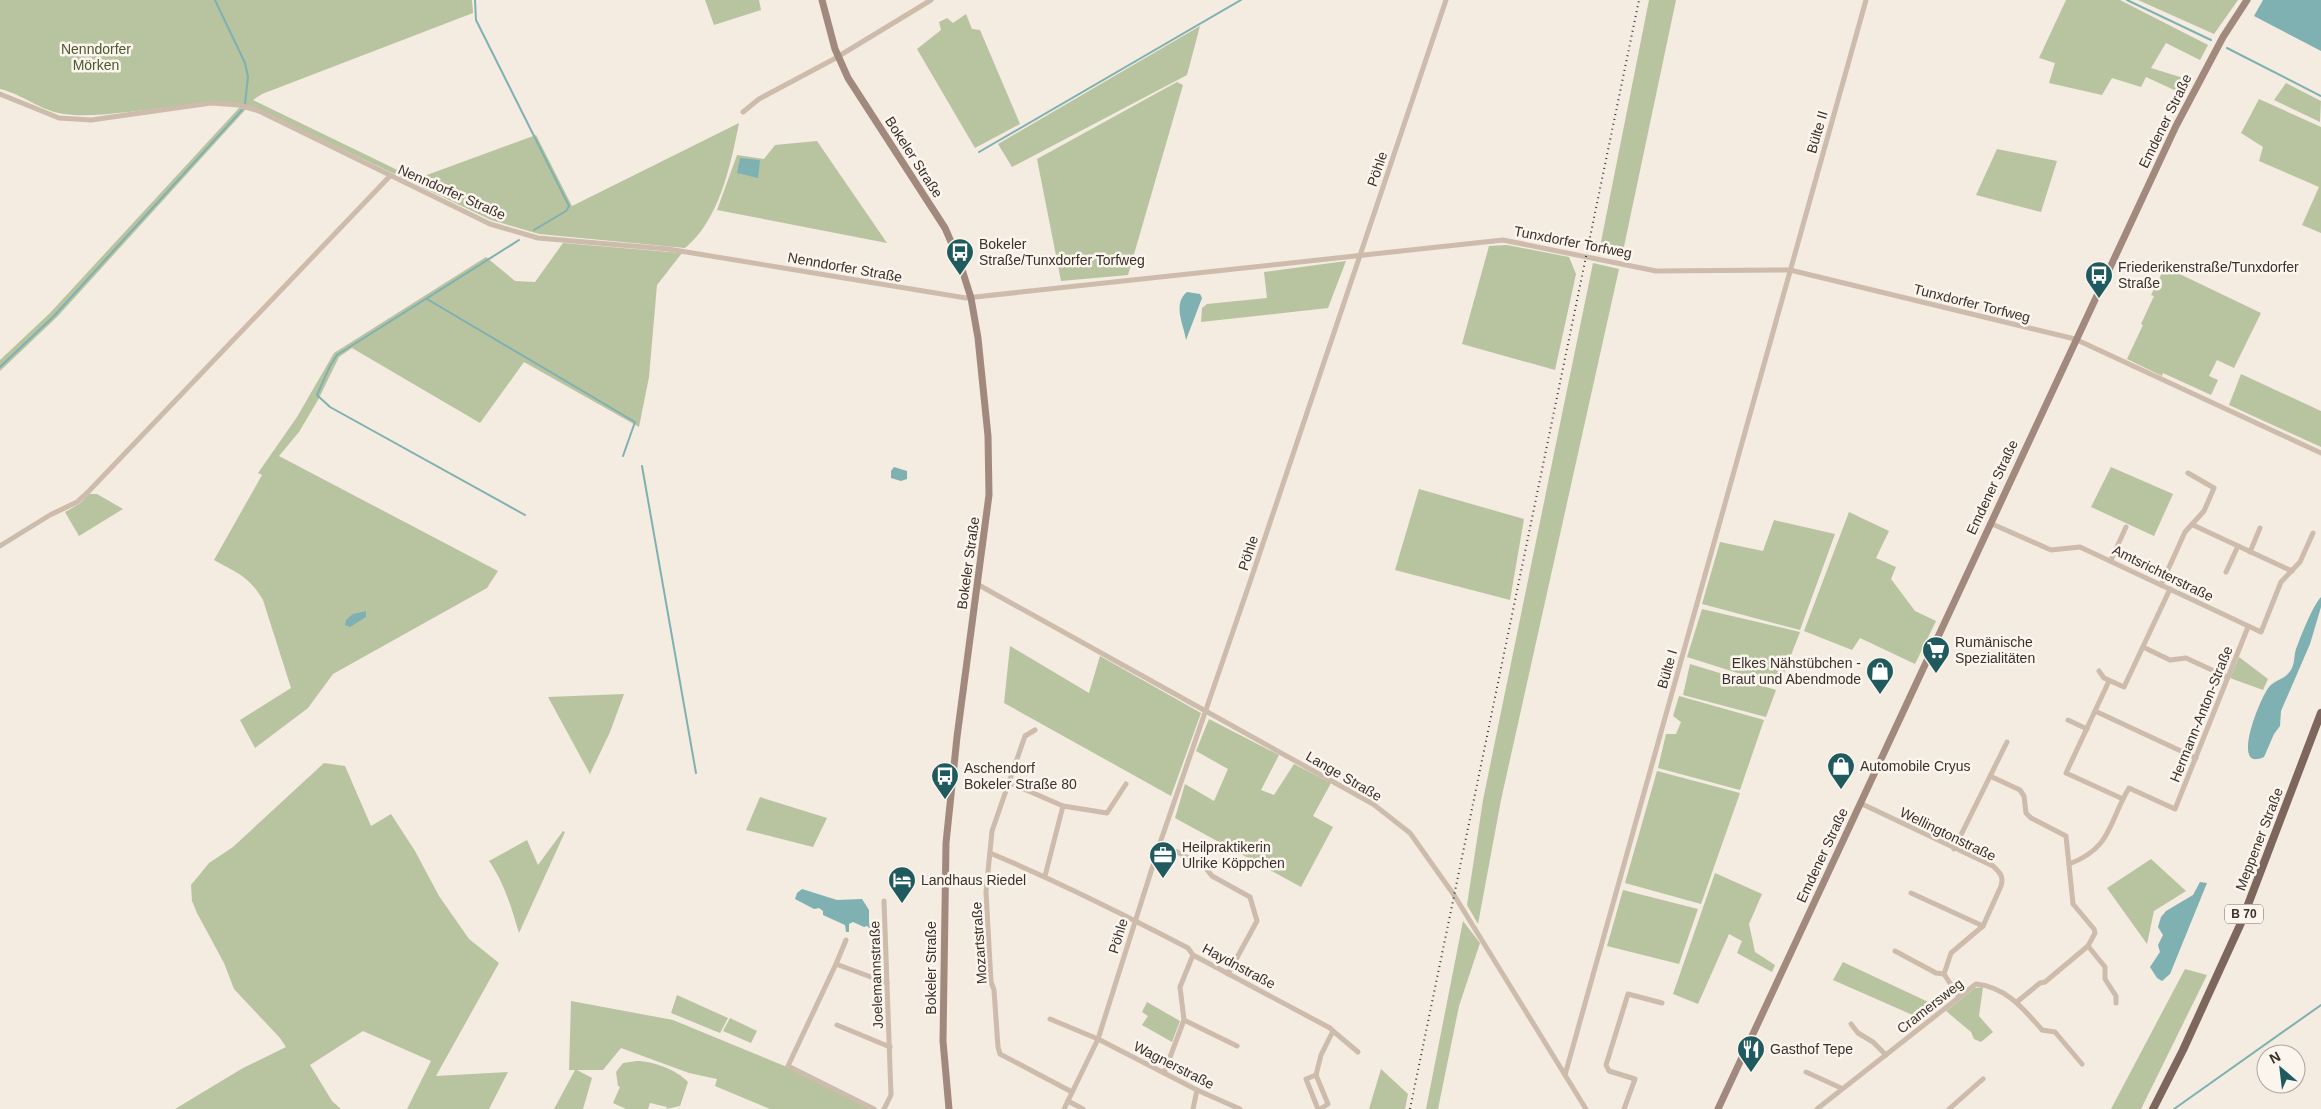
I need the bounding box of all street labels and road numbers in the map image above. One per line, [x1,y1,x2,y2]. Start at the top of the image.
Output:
street label: Emdener Straße [2135,71,2195,171]
street label: Bülte II [1803,109,1831,155]
street label: Bokeler Straße [882,113,946,201]
street label: Pöhle [1364,149,1390,189]
street label: Nenndorfer Straße [396,161,508,223]
street label: Tunxdorfer Torfweg [1513,223,1633,261]
street label: Nenndorfer Straße [787,249,904,285]
street label: Tunxdorfer Torfweg [1912,281,2032,325]
street label: Emdener Straße [1963,437,2021,537]
street label: Bokeler Straße [954,515,982,610]
street label: Pöhle [1235,533,1261,573]
street label: Amtsrichterstraße [2110,542,2216,604]
street label: Hermann-Anton-Straße [2166,643,2236,784]
street label: Bülte I [1654,648,1680,690]
street label: Lange Straße [1303,748,1385,804]
street label: Meppener Straße [2232,785,2286,893]
street label: Wellingtonstraße [1897,804,1999,864]
street label: Emdener Straße [1793,805,1851,905]
street label: Mozartstraße [968,901,990,985]
road number: B 70 [2225,904,2263,924]
street label: Pöhle [1105,916,1131,955]
street label: Joelemannstraße [866,920,886,1029]
street label: Bokeler Straße [923,921,939,1015]
street label: Haydnstraße [1200,940,1278,992]
street label: Cramersweg [1894,975,1966,1037]
street label: Wagnerstraße [1131,1038,1217,1092]

